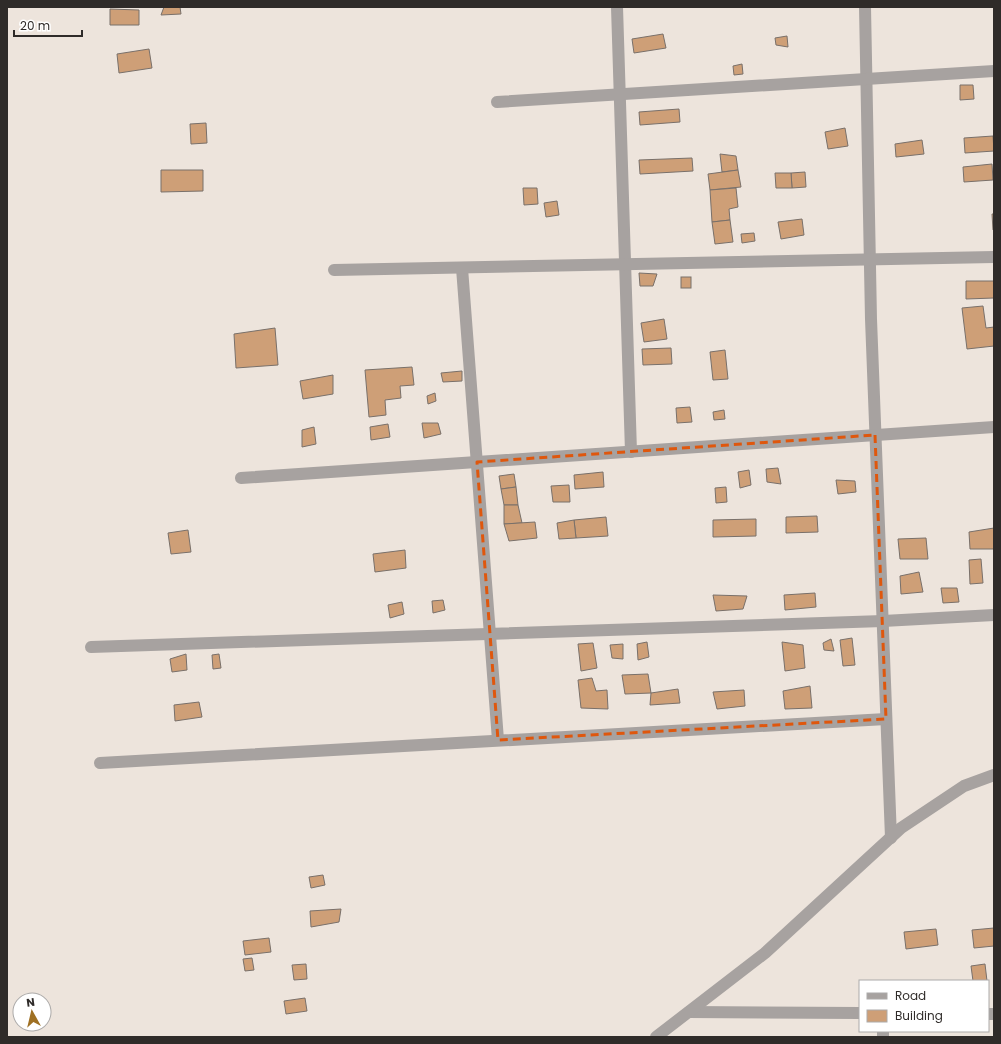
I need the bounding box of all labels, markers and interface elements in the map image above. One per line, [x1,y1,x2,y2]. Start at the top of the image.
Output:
scale bar [14,12,82,38]
text: 20 m [20,17,50,34]
legend [859,980,989,1032]
text: Road [895,987,926,1004]
north arrow [12,992,52,1032]
text: N [25,994,36,1011]
text: Building [895,1007,943,1024]

